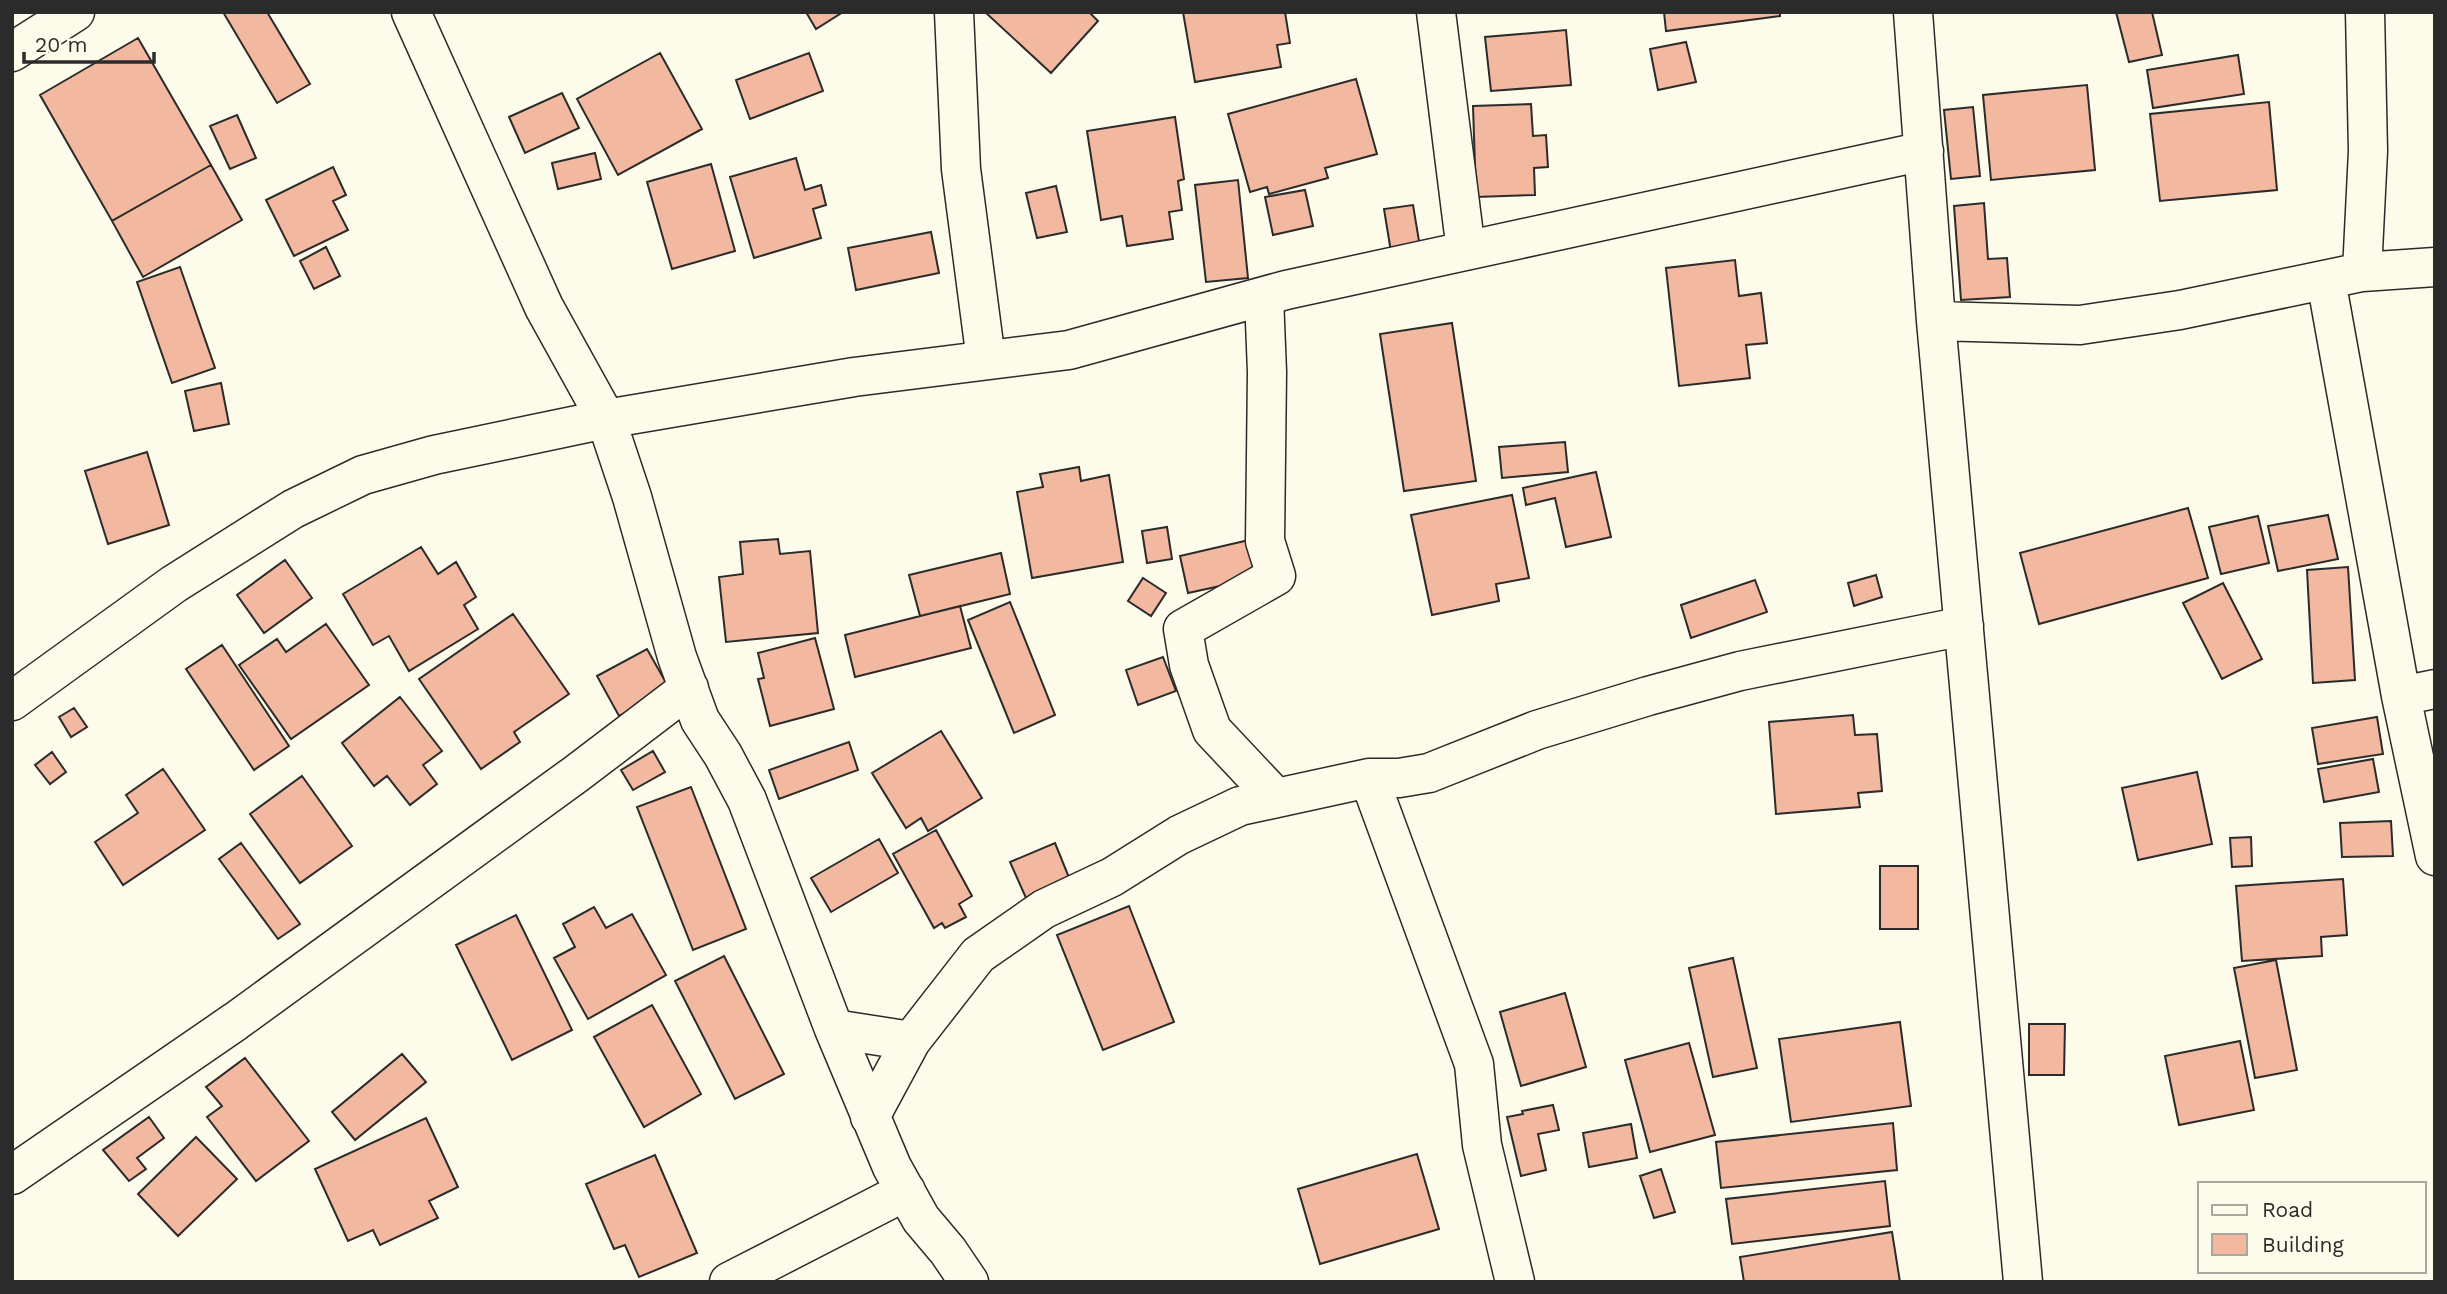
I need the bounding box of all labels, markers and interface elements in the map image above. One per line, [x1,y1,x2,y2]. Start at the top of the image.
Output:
scale bar [24,21,154,65]
text: 20 m [35,32,87,57]
legend [2198,1182,2426,1273]
text: Road [2262,1197,2313,1222]
text: Building [2262,1232,2344,1257]

